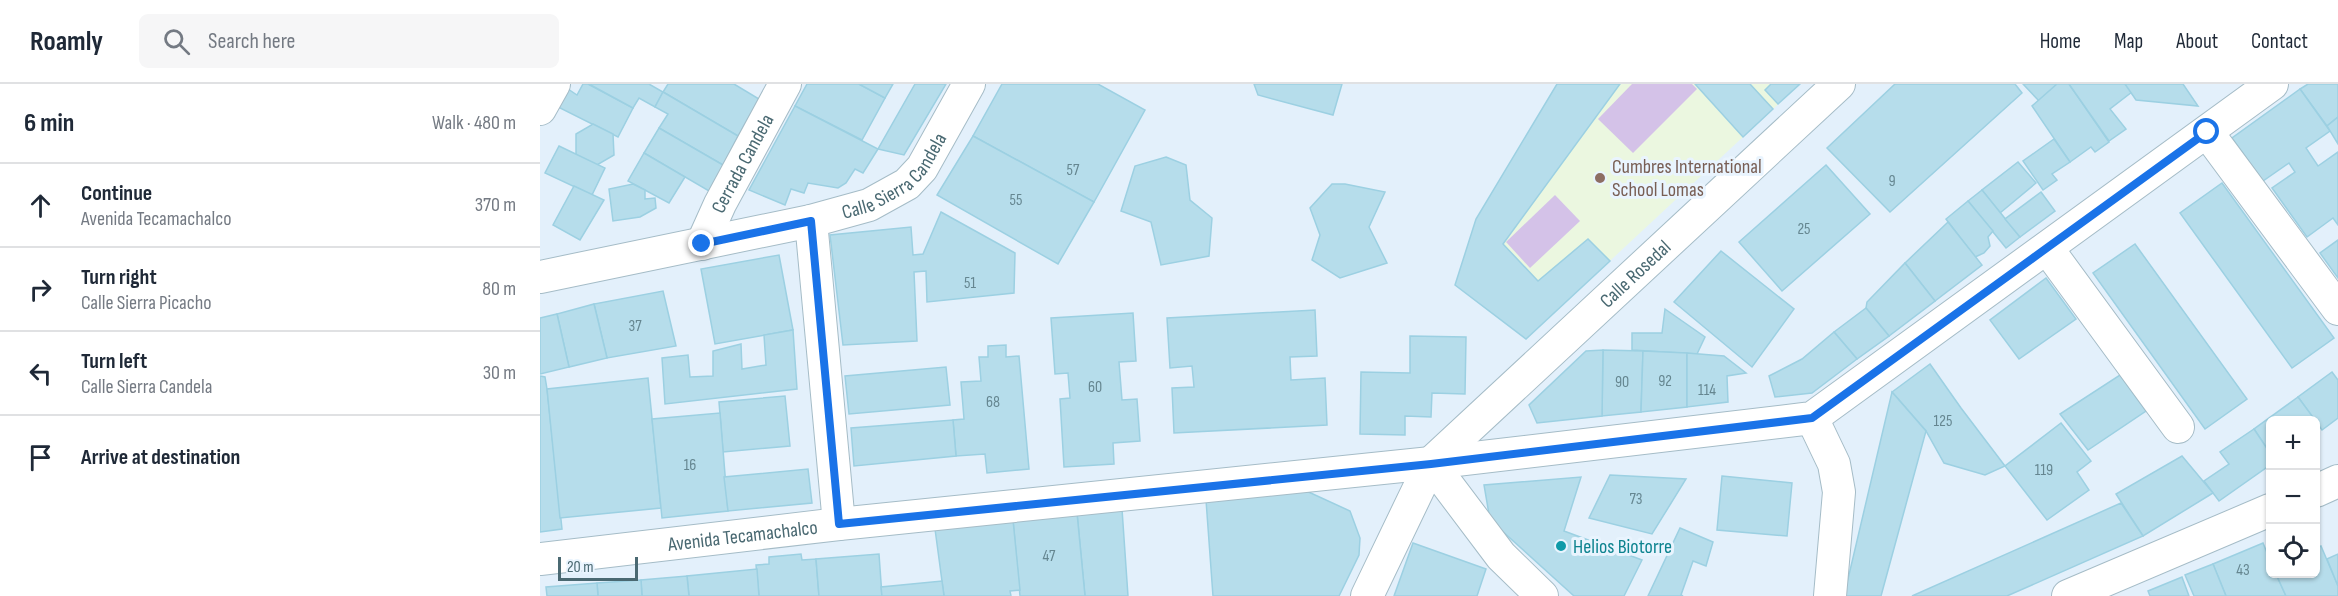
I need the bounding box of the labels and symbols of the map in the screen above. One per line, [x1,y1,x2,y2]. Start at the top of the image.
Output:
street label: Cerrada Candela [707,110,779,217]
route start [2193,118,2219,144]
street label: Calle Sierra Candela [839,129,952,225]
place label: Cumbres International School Lomas [1612,155,1762,202]
house number: 57 [1067,161,1080,180]
marker: Cumbres International School Lomas [1593,171,1607,185]
house number: 9 [1888,172,1896,191]
house number: 55 [1010,191,1022,210]
house number: 25 [1797,220,1811,239]
route end [688,230,714,256]
street label: Calle Rosedal [1595,235,1676,313]
house number: 51 [964,274,976,293]
house number: 37 [628,317,642,336]
house number: 92 [1658,372,1672,391]
house number: 90 [1615,373,1629,392]
house number: 60 [1088,378,1102,397]
house number: 114 [1698,381,1716,400]
house number: 68 [986,393,1000,412]
house number: 125 [1934,412,1952,431]
house number: 16 [684,456,696,475]
house number: 119 [2035,461,2053,480]
house number: 73 [1629,490,1643,509]
street label: Avenida Tecamachalco [666,516,819,557]
place label: Helios Biotorre [1573,535,1672,559]
marker: Helios Biotorre [1554,539,1568,553]
house number: 47 [1043,547,1056,566]
scale bar [558,554,638,582]
house number: 43 [2236,561,2250,580]

